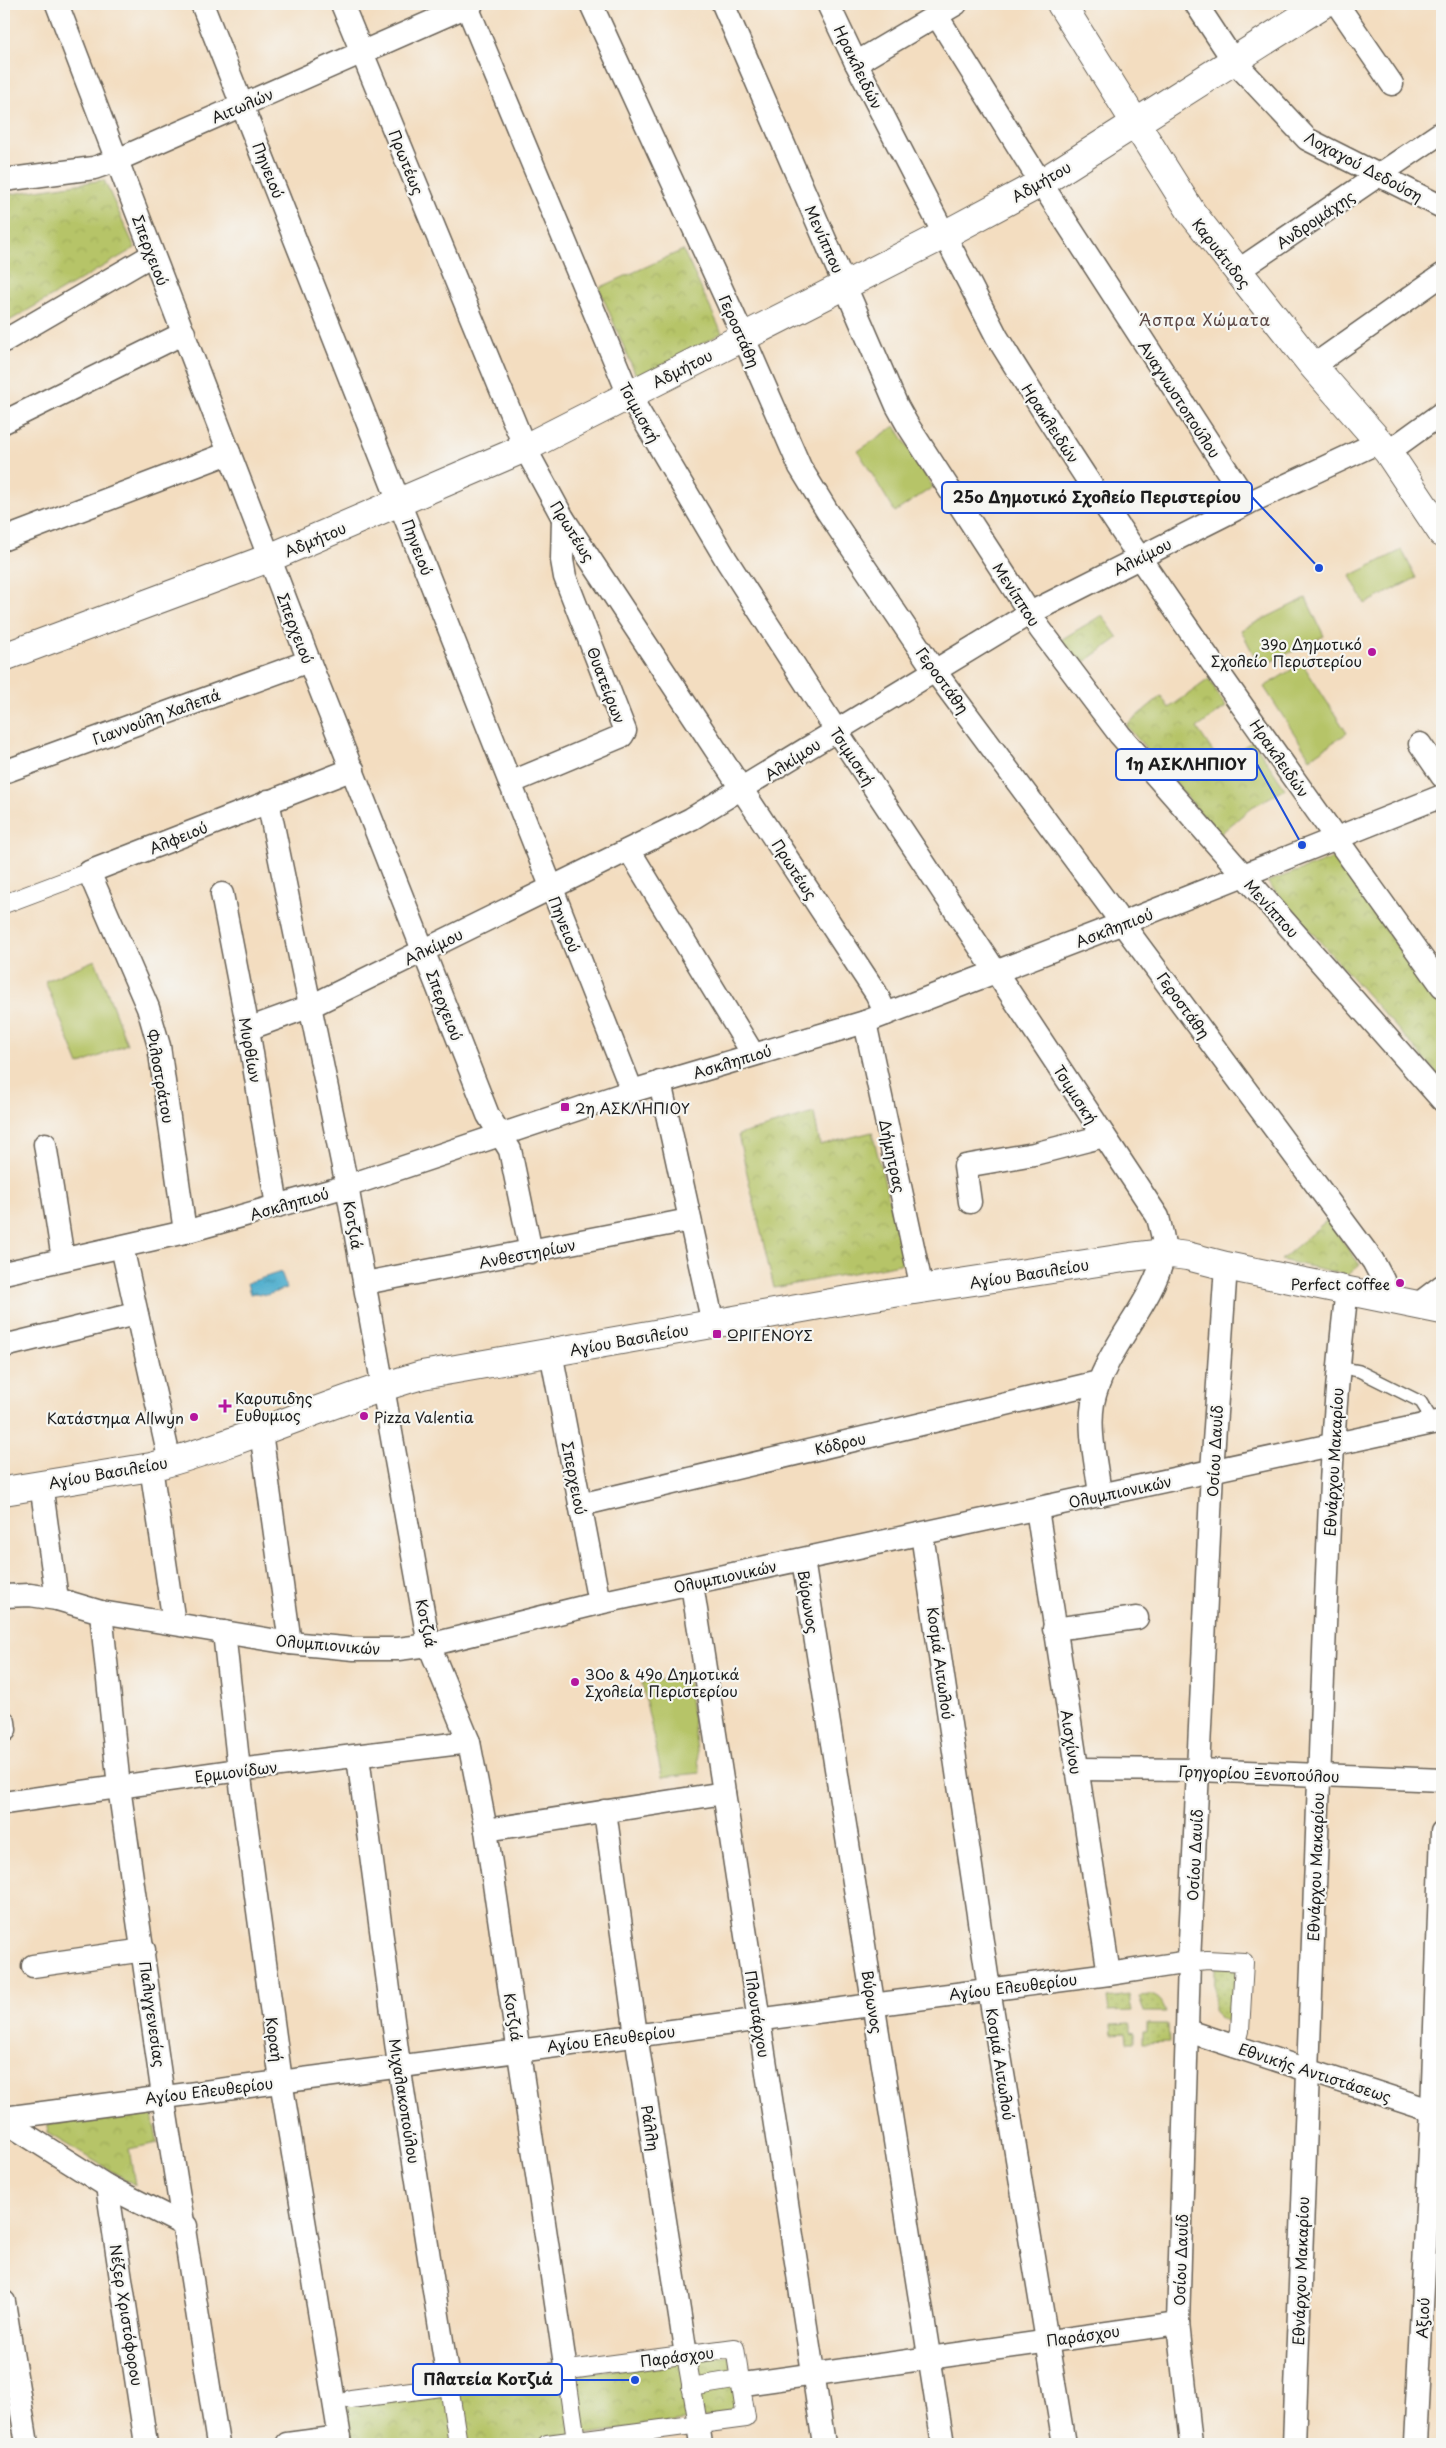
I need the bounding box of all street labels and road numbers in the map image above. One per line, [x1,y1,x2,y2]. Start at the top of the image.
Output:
street label: Ηρακλειδών [829,21,889,113]
street label: Αιτωλών [207,82,277,128]
street label: Λοχαγού Δεδούση [1301,125,1427,207]
street label: Πρωτέως [384,126,431,198]
street label: Πηνειού [247,138,291,202]
street label: Αδμήτου [1007,155,1075,207]
street label: Ανδρομάχης [1271,184,1359,254]
street label: Μενίππου [800,201,850,277]
street label: Σπερχειού [127,211,175,289]
street label: Καρυάτιδος [1187,213,1257,293]
street label: Γεροστάθη [714,291,766,371]
street label: Αναγνωστοπούλου [1133,336,1227,462]
street label: Αδμήτου [648,343,716,393]
street label: Τσιμισκή [614,377,666,447]
street label: Ηρακλειδών [1017,379,1085,467]
street label: Πρωτέως [545,496,601,566]
street label: Πηνειού [397,515,439,579]
street label: Αδμήτου [281,516,349,562]
street label: Αλκίμου [1109,531,1175,581]
street label: Μενίππου [988,557,1046,631]
street label: Σπερχειού [272,589,320,667]
street label: Γεροστάθη [911,642,975,718]
street label: Θυατείρων [582,643,632,727]
street label: Γιαννούλη Χαλεπά [89,682,223,750]
street label: Ηρακλειδών [1245,714,1315,802]
street label: Τσιμισκή [825,722,881,790]
street label: Αλκίμου [759,732,825,786]
street label: Αλφειού [145,815,211,859]
street label: Πρωτέως [767,834,823,904]
street label: Μενίππου [1239,873,1305,943]
street label: Πηνειού [543,892,587,956]
street label: Ασκληπιού [1072,902,1156,952]
street label: Αλκίμου [400,922,466,970]
street label: Σπερχειού [421,966,469,1044]
street label: Γεροστάθη [1152,967,1216,1043]
street label: Μυρθίων [234,1015,268,1085]
street label: Φιλοστράτου [141,1027,181,1125]
street label: Ασκληπιού [690,1038,774,1084]
street label: Τσιμισκή [1048,1060,1104,1128]
street label: Δήμητρας [874,1117,912,1195]
street label: Ασκληπιού [247,1181,331,1225]
street label: Κοτζιά [338,1199,370,1251]
street label: Ανθεστηρίων [477,1232,577,1274]
street label: Αγίου Βασιλείου [968,1252,1090,1294]
street label: Αγίου Βασιλείου [568,1317,690,1361]
street label: Εθνάρχου Μακαρίου [1318,1387,1348,1537]
street label: Οσίου Δαυίδ [1200,1405,1228,1497]
street label: Κόδρου [812,1426,868,1460]
street label: Σπερχειού [557,1439,593,1517]
street label: Αγίου Βασιλείου [47,1450,169,1494]
street label: Ολυμπιονικών [1066,1469,1174,1513]
street label: Ολυμπιονικών [671,1554,779,1598]
street label: Βύρωνος [793,1569,825,1636]
street label: Κοτζιά [411,1597,443,1649]
street label: Κοσμά Αιτωλού [922,1605,960,1721]
street label: Ολυμπιονικών [275,1628,381,1660]
street label: Αισχίνου [1056,1708,1088,1776]
street label: Ερμιονίδων [193,1755,279,1787]
street label: Γρηγορίου Ξενοπούλου [1178,1759,1340,1787]
street label: Εθνάρχου Μακαρίου [1301,1792,1329,1942]
street label: Οσίου Δαυίδ [1180,1809,1208,1901]
street label: Παλιγγενεσίας [134,1959,172,2069]
street label: Αγίου Ελευθερίου [948,1967,1078,2005]
street label: Πλουτάρχου [740,1969,776,2059]
street label: Βύρωνος [857,1969,889,2036]
street label: Κοτζιά [499,1991,529,2043]
street label: Κοσμά Αιτωλού [981,2006,1021,2122]
street label: Κοραή [260,2015,290,2063]
street label: Αγίου Ελευθερίου [546,2019,676,2057]
street label: Εθνικής Αντιστάσεως [1236,2036,1395,2108]
street label: Μιχαλακοπούλου [384,2037,426,2165]
street label: Αγίου Ελευθερίου [144,2071,274,2109]
street label: Ράλλη [636,2103,666,2153]
street label: Εθνάρχου Μακαρίου [1286,2196,1314,2346]
street label: Οσίου Δαυίδ [1167,2214,1193,2306]
street label: Nέζερ Χριστόφορου [104,2243,150,2387]
street label: Αξιού [1409,2297,1435,2339]
street label: Παράσχου [1045,2318,1121,2352]
street label: Παράσχου [639,2340,715,2372]

